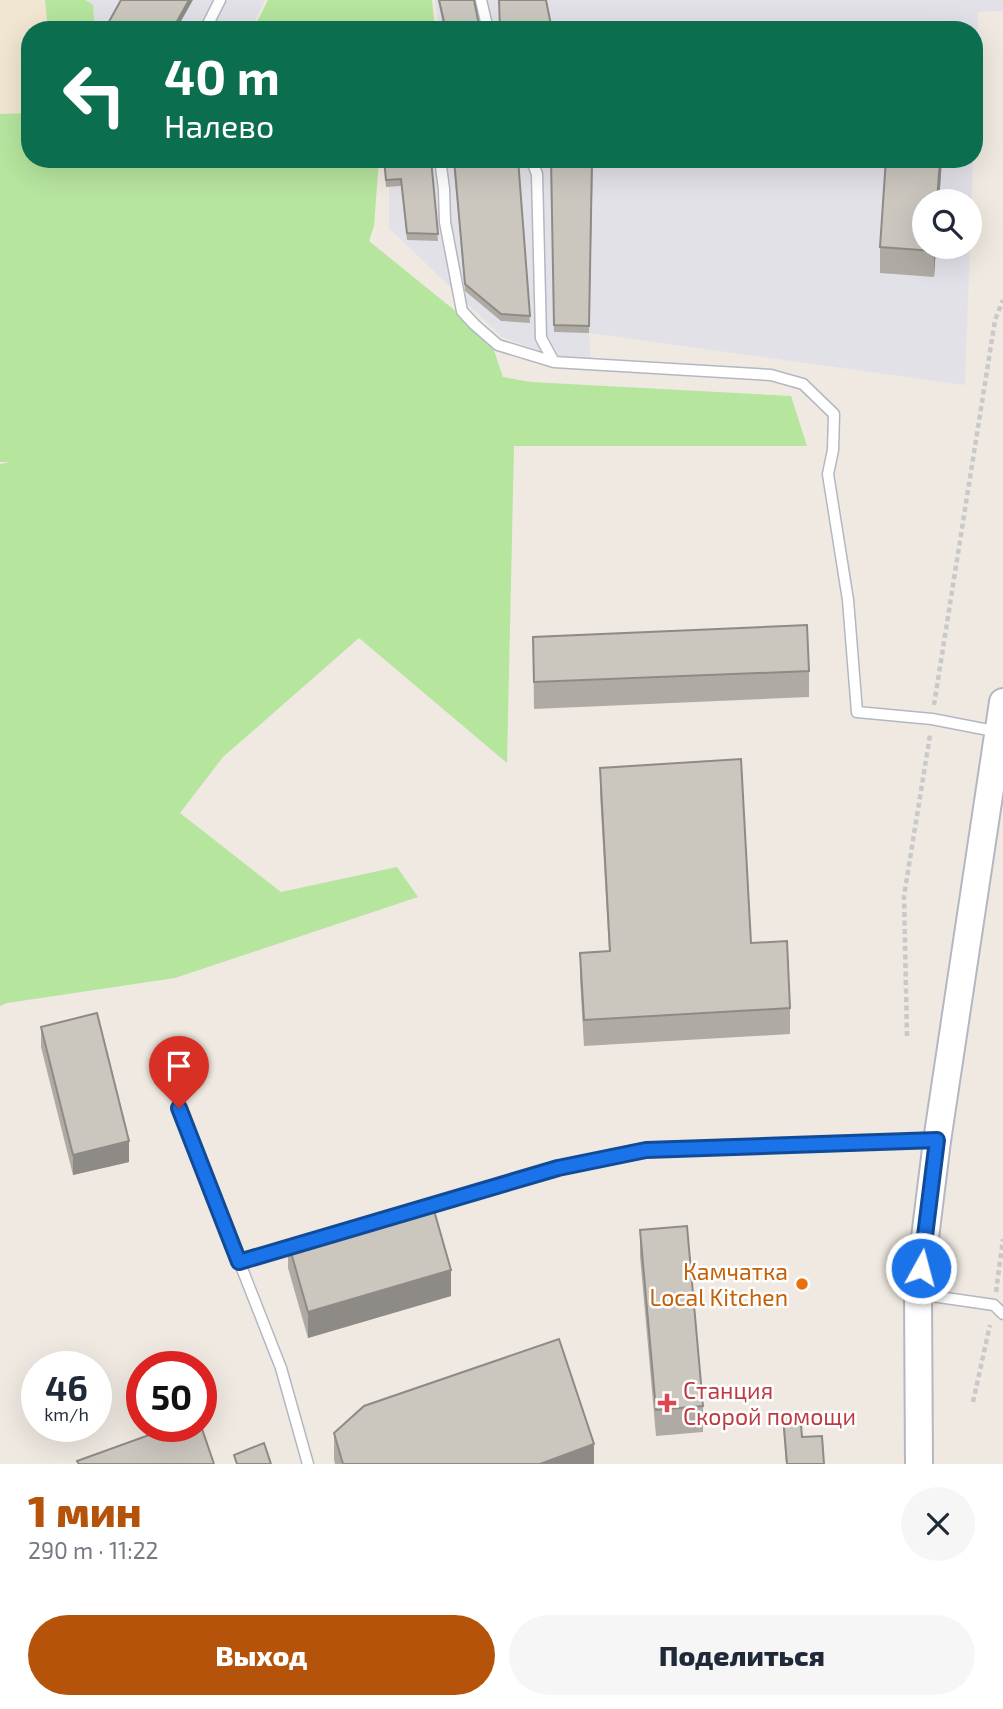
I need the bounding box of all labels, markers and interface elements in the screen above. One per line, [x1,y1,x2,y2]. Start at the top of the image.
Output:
text: 40 m [164,46,280,105]
icon: left [49,49,140,140]
text: Налево [164,106,274,144]
map controls [912,189,982,259]
button: search [912,189,982,259]
pin [149,1036,209,1108]
icon: arrive [160,1047,198,1085]
position arrow [884,1231,958,1305]
place label: Камчатка Local Kitchen [650,1257,788,1311]
marker: Камчатка Local Kitchen [794,1276,810,1292]
speed limit sign: 50 [126,1351,217,1442]
text: 46 [45,1366,88,1408]
place label: Станция Скорой помощи [683,1376,856,1430]
marker: Станция Скорой помощи [657,1393,677,1413]
text: km/h [44,1403,89,1425]
text: 1 мин [28,1485,142,1535]
button: close [901,1487,975,1561]
text: 290 m · 11:22 [28,1536,159,1564]
button: Выход [28,1615,495,1695]
button: Поделиться [509,1615,975,1695]

